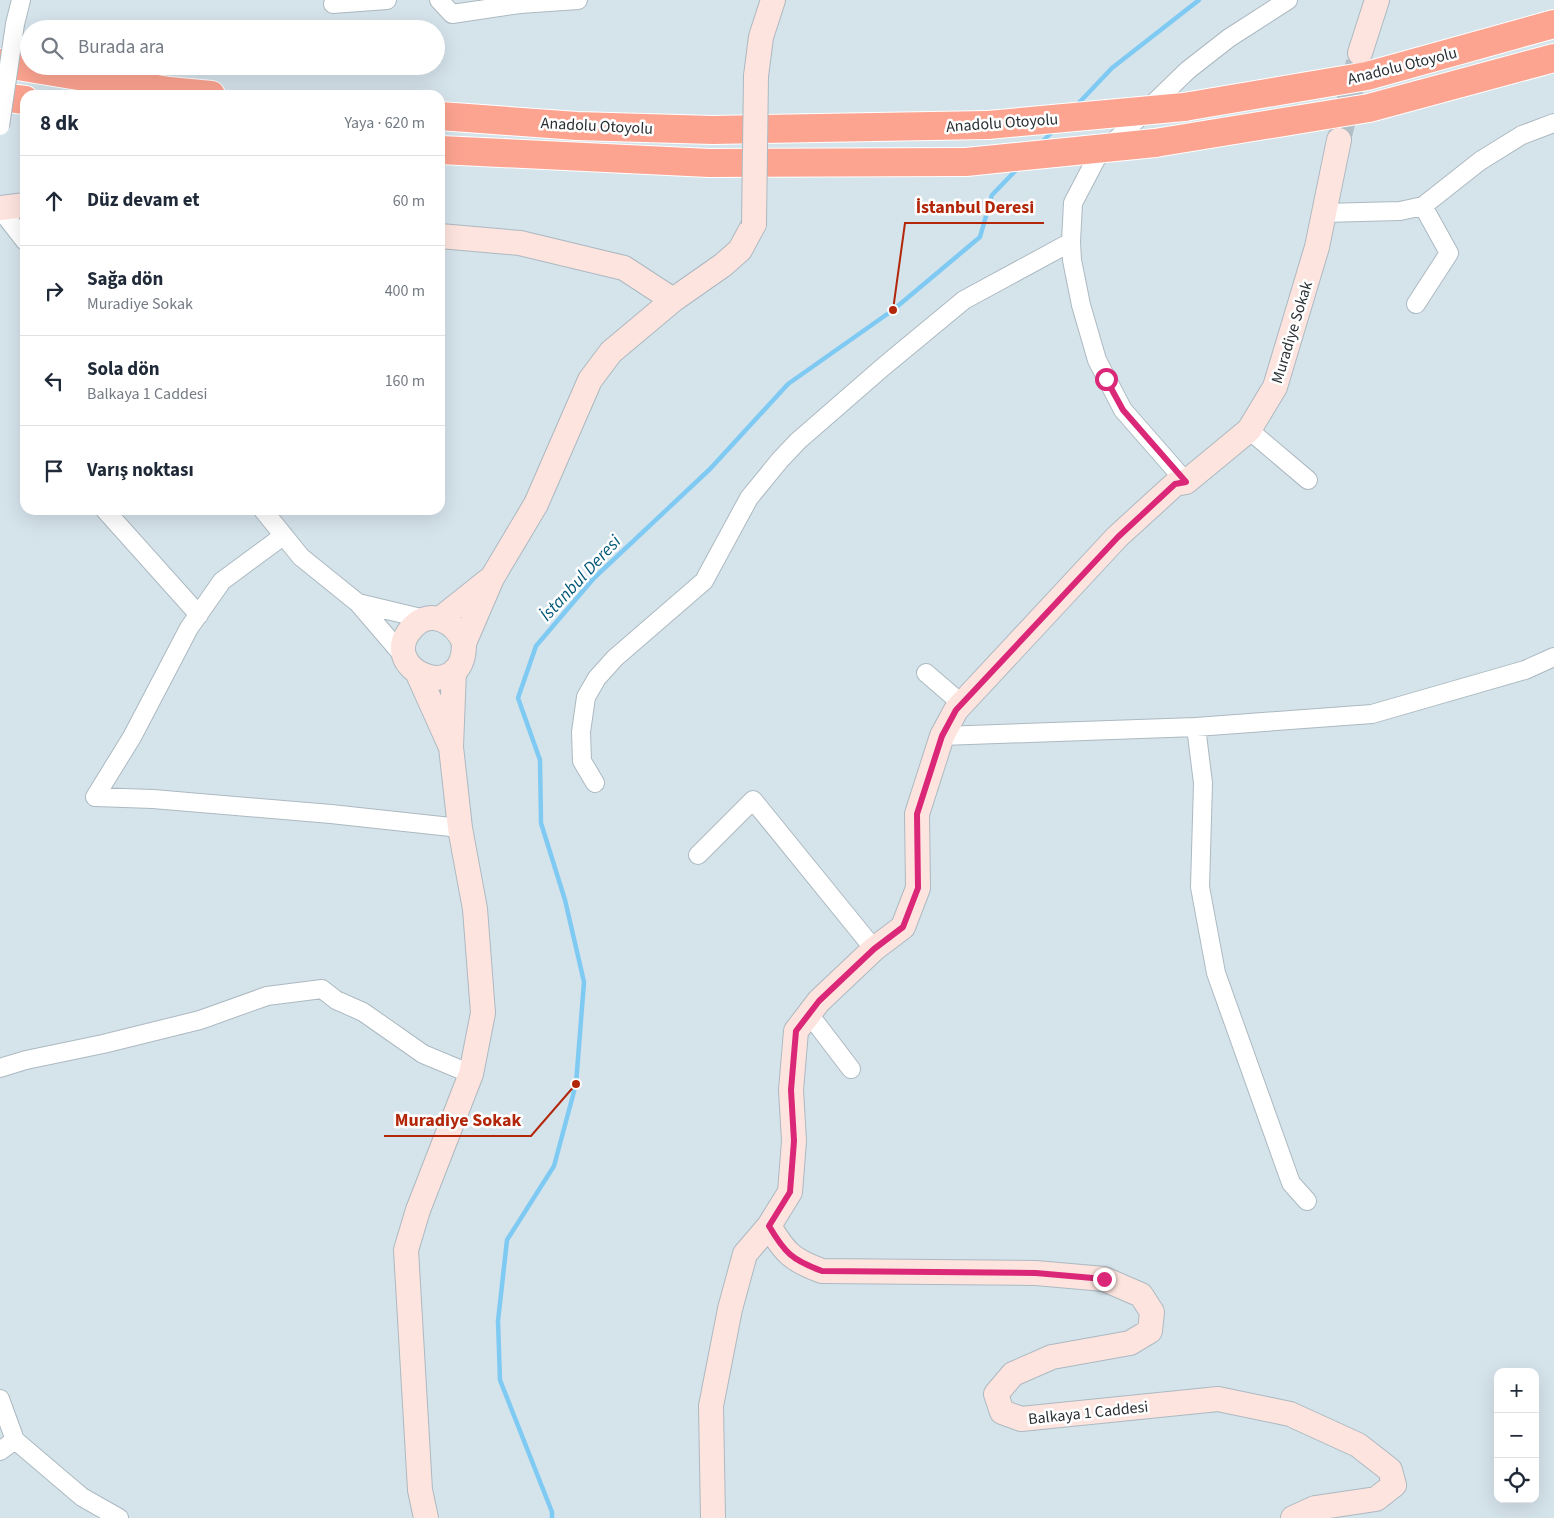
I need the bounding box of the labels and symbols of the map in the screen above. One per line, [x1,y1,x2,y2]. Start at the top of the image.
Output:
street label: Anadolu Otoyolu [1345,42,1459,90]
street label: Anadolu Otoyolu [945,108,1059,138]
street label: Anadolu Otoyolu [540,112,654,140]
callout: İstanbul Deresi [905,190,1044,223]
text: İstanbul Deresi [916,195,1034,220]
street label: Muradiye Sokak [1266,278,1318,386]
route start [1095,368,1118,391]
water label: İstanbul Deresi [534,529,627,627]
callout: Muradiye Sokak [384,1103,531,1136]
text: Muradiye Sokak [395,1108,521,1133]
route end [1093,1268,1116,1291]
street label: Balkaya 1 Caddesi [1027,1396,1149,1430]

